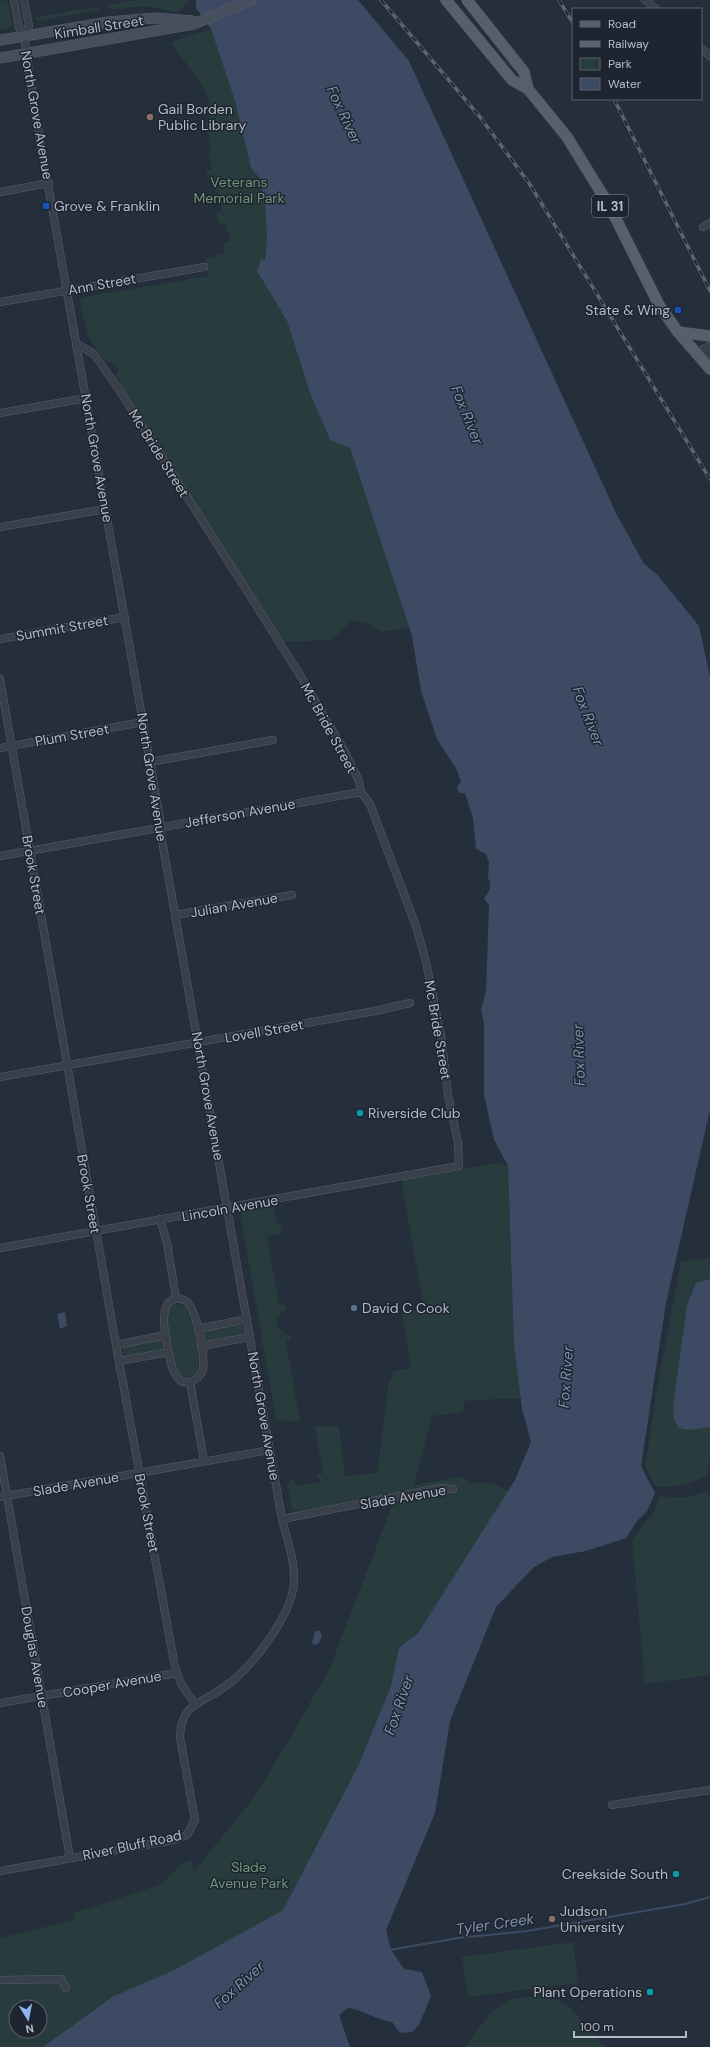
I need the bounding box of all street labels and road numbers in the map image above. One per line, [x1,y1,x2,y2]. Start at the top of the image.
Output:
street label: Kimball Street [53,11,145,43]
street label: North Grove Avenue [17,49,57,181]
road number: IL 31 [592,195,628,217]
street label: Ann Street [67,269,137,299]
street label: North Grove Avenue [77,392,117,524]
street label: Mc Bride Street [125,406,193,500]
street label: Summit Street [14,611,110,645]
street label: Mc Bride Street [297,680,361,776]
street label: North Grove Avenue [133,711,171,843]
street label: Plum Street [33,720,111,750]
street label: Jefferson Avenue [183,794,297,832]
street label: Brook Street [18,834,50,916]
street label: Julian Avenue [189,888,279,922]
street label: Mc Bride Street [420,979,456,1081]
street label: Lovell Street [223,1015,305,1047]
street label: North Grove Avenue [188,1030,228,1162]
street label: Brook Street [73,1153,105,1235]
street label: Lincoln Avenue [180,1191,280,1225]
street label: North Grove Avenue [244,1350,284,1482]
street label: Slade Avenue [32,1468,120,1500]
street label: Brook Street [130,1472,164,1554]
street label: Slade Avenue [359,1481,447,1513]
street label: Douglas Avenue [17,1605,53,1709]
street label: Cooper Avenue [61,1666,163,1702]
street label: River Bluff Road [81,1826,183,1864]

